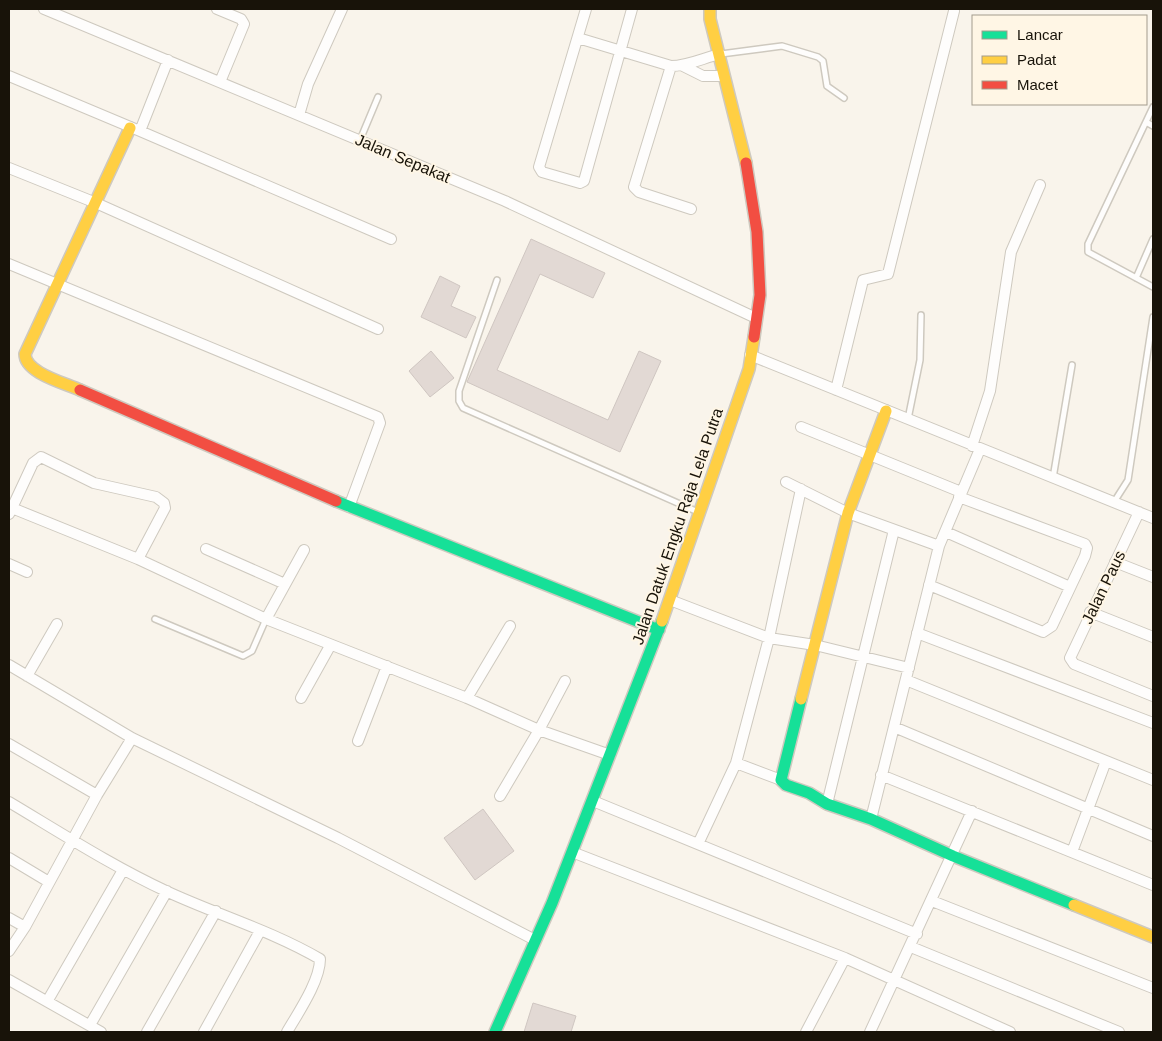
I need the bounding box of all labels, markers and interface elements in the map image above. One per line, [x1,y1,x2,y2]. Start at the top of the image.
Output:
legend [972,15,1147,105]
text: Lancar [1017,26,1063,43]
text: Padat [1017,51,1057,68]
text: Macet [1017,76,1059,93]
street label: Jalan Sepakat [353,131,453,186]
street label: Jalan Datuk Engku Raja Lela Putra [629,406,726,647]
street label: Jalan Paus [1078,548,1128,627]

